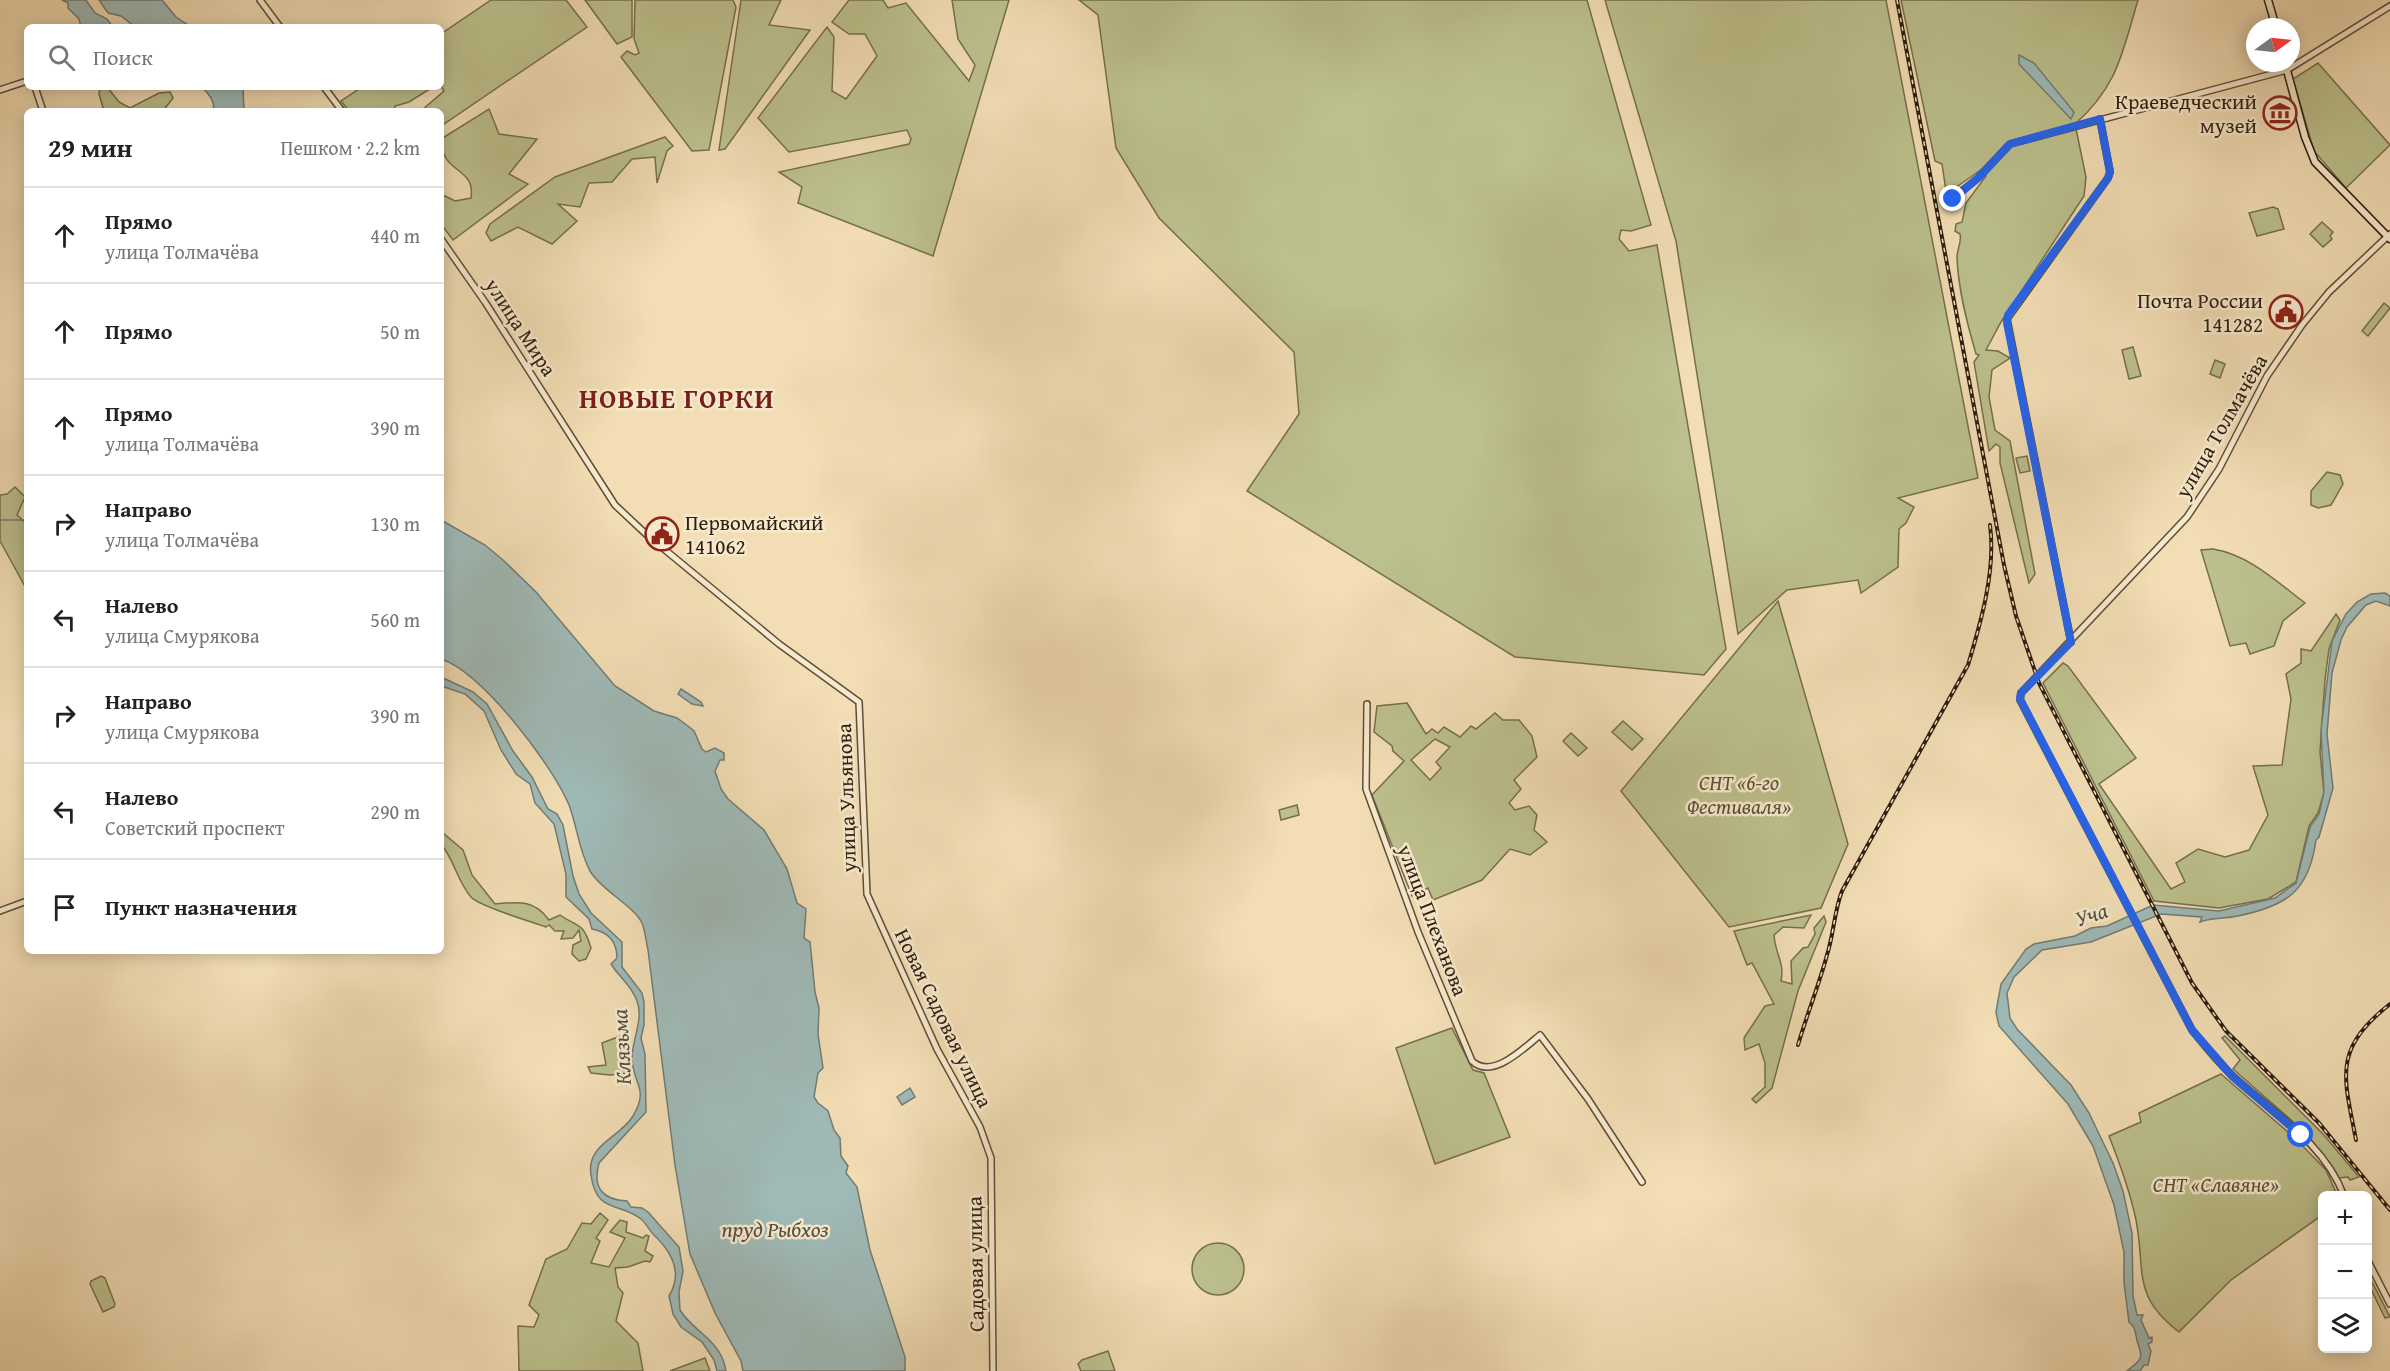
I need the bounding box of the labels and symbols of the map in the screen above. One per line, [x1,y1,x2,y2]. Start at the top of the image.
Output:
north arrow [2246,18,2300,72]
place label: Краеведческий музей [2115,86,2257,141]
museum icon: Краеведческий музей [2262,95,2298,131]
route end [1939,185,1965,211]
street label: улица Мира [477,271,564,382]
place label: Почта России 141282 [2137,285,2263,340]
public building icon: Почта России 141282 [2268,294,2304,330]
street label: улица Толмачёва [2167,348,2275,505]
district label: НОВЫЕ ГОРКИ [579,378,775,418]
place label: Первомайский 141062 [685,507,823,562]
public building icon: Первомайский 141062 [644,516,680,552]
street label: улица Ульянова [828,723,864,874]
park label: СНТ «6-го Фестиваля» [1687,767,1791,822]
street label: улица Плеханова [1389,839,1476,1000]
water label: Уча [2070,894,2112,934]
street label: Новая Садовая улица [887,923,1001,1113]
water label: Клязьма [603,1008,639,1086]
route start [2287,1121,2313,1147]
park label: СНТ «Славяне» [2153,1169,2279,1200]
street label: Садовая улица [958,1196,992,1332]
water label: пруд Рыбхоз [722,1213,828,1245]

